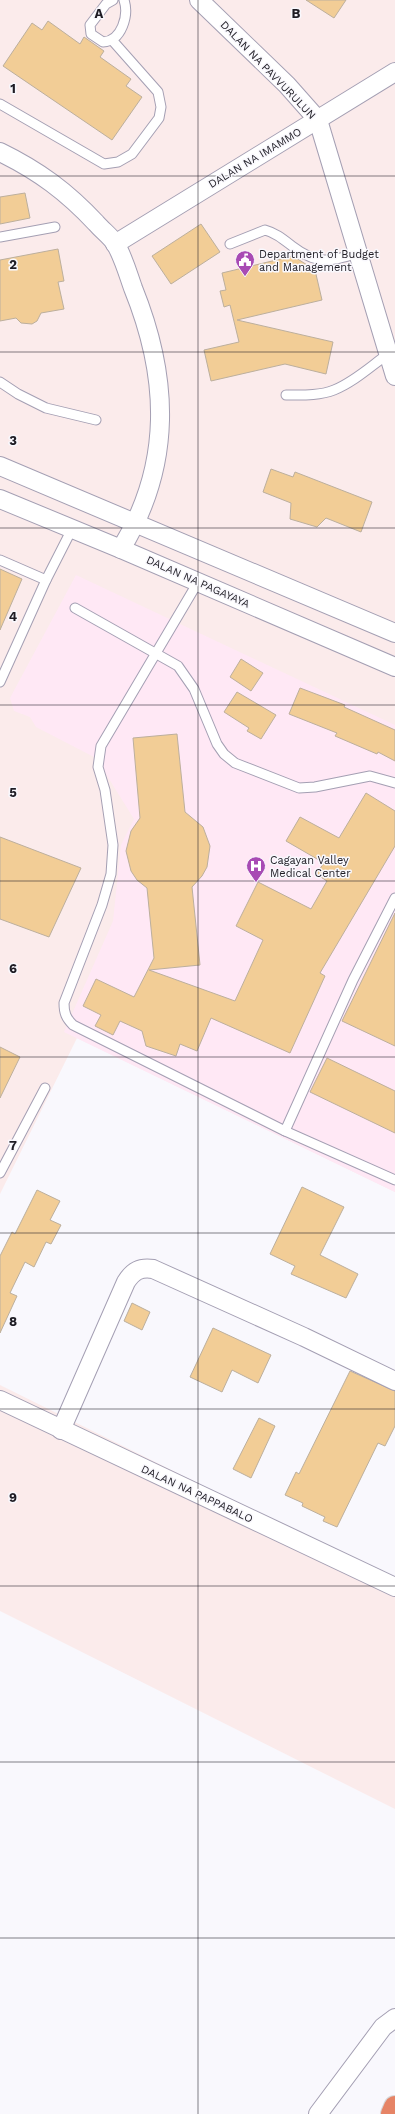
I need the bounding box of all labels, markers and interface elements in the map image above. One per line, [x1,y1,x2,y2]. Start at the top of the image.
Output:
text: A [95,6,104,21]
text: B [292,6,301,21]
street label: DALAN NA PAVVURULUN [218,18,318,122]
text: 1 [10,81,16,96]
street label: DALAN NA IMAMMO [206,125,304,191]
place label: Department of Budget and Management [259,248,379,274]
public building icon: Department of Budget and Management [234,249,256,277]
text: 2 [9,257,17,272]
text: 3 [9,433,17,448]
street label: DALAN NA PAGAYAYA [144,553,252,611]
text: 4 [9,609,18,624]
text: 5 [9,785,17,800]
place label: Cagayan Valley Medical Center [270,854,351,880]
hospital icon: Cagayan Valley Medical Center [245,855,267,883]
text: 6 [9,961,17,976]
text: 7 [9,1138,17,1153]
text: 8 [9,1314,17,1329]
street label: DALAN NA PAPPABALO [139,1462,255,1526]
text: 9 [9,1490,17,1505]

